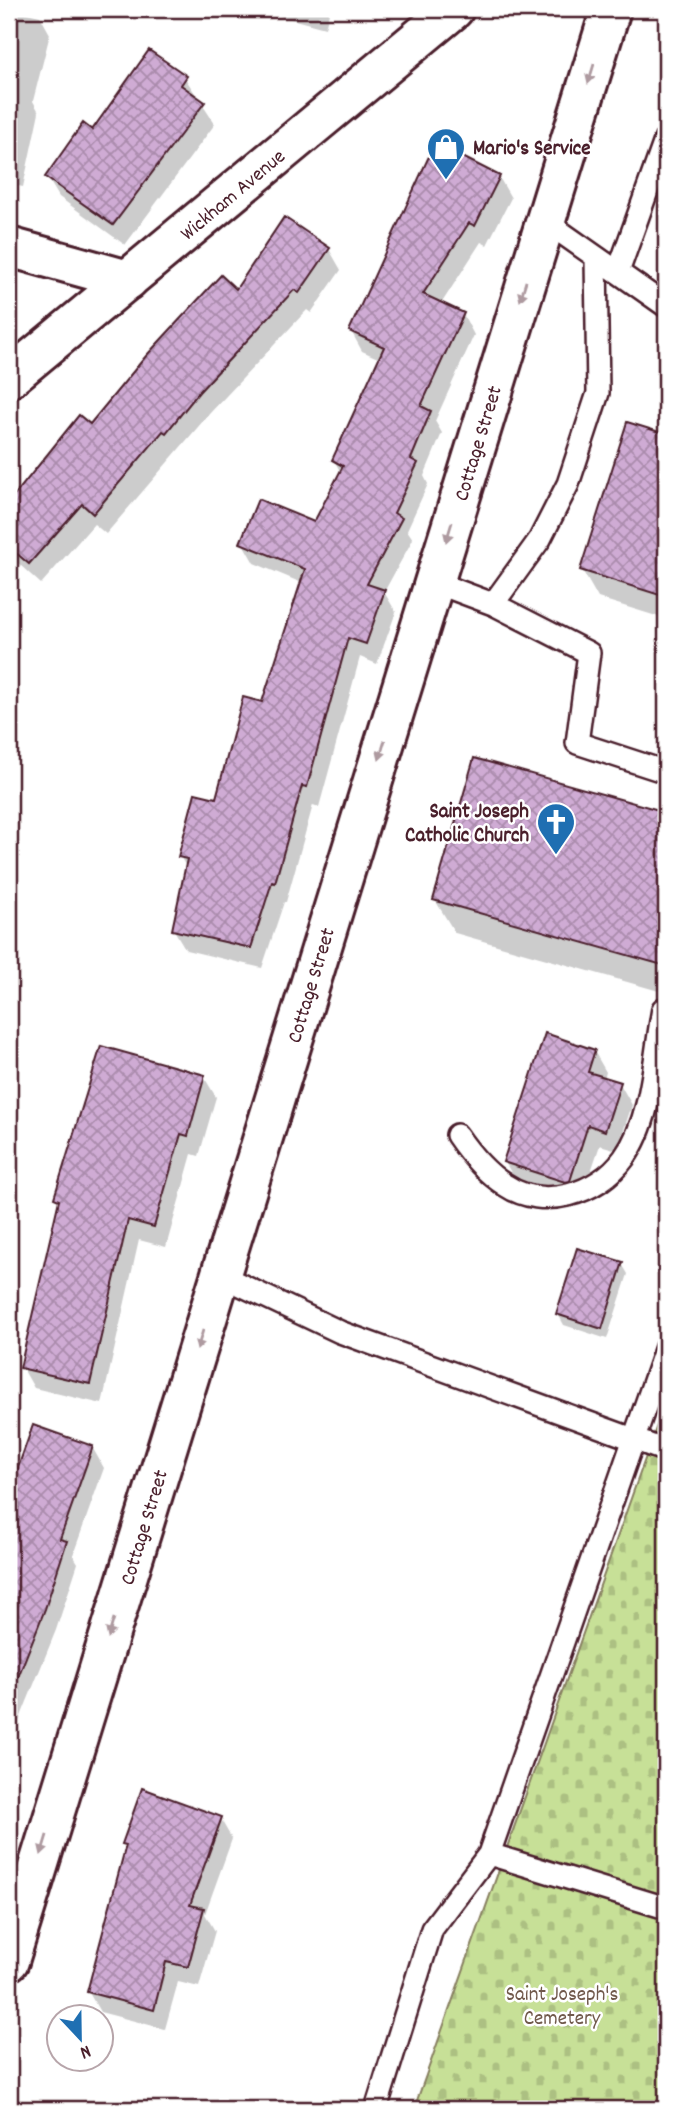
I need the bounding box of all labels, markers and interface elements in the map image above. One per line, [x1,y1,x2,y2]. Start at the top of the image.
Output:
one-way arrow [585,64,595,85]
shop icon: Mario's Service [425,126,467,181]
place label: Mario's Service [473,135,591,165]
street label: Wickham Avenue [175,143,293,249]
one-way arrow [518,281,528,302]
street label: Cottage Street [448,382,512,505]
one-way arrow [444,522,454,543]
one-way arrow [377,739,387,760]
place label: Saint Joseph Catholic Church [405,798,529,852]
church icon: Saint Joseph Catholic Church [535,801,577,856]
street label: Cottage Street [281,924,345,1047]
one-way arrow [194,1330,205,1351]
street label: Cottage Street [114,1466,178,1589]
one-way arrow [106,1618,116,1639]
one-way arrow [39,1835,49,1856]
park label: Saint Joseph's Cemetery [506,1981,618,2035]
north arrow [46,2002,116,2072]
text: N [76,2036,94,2065]

